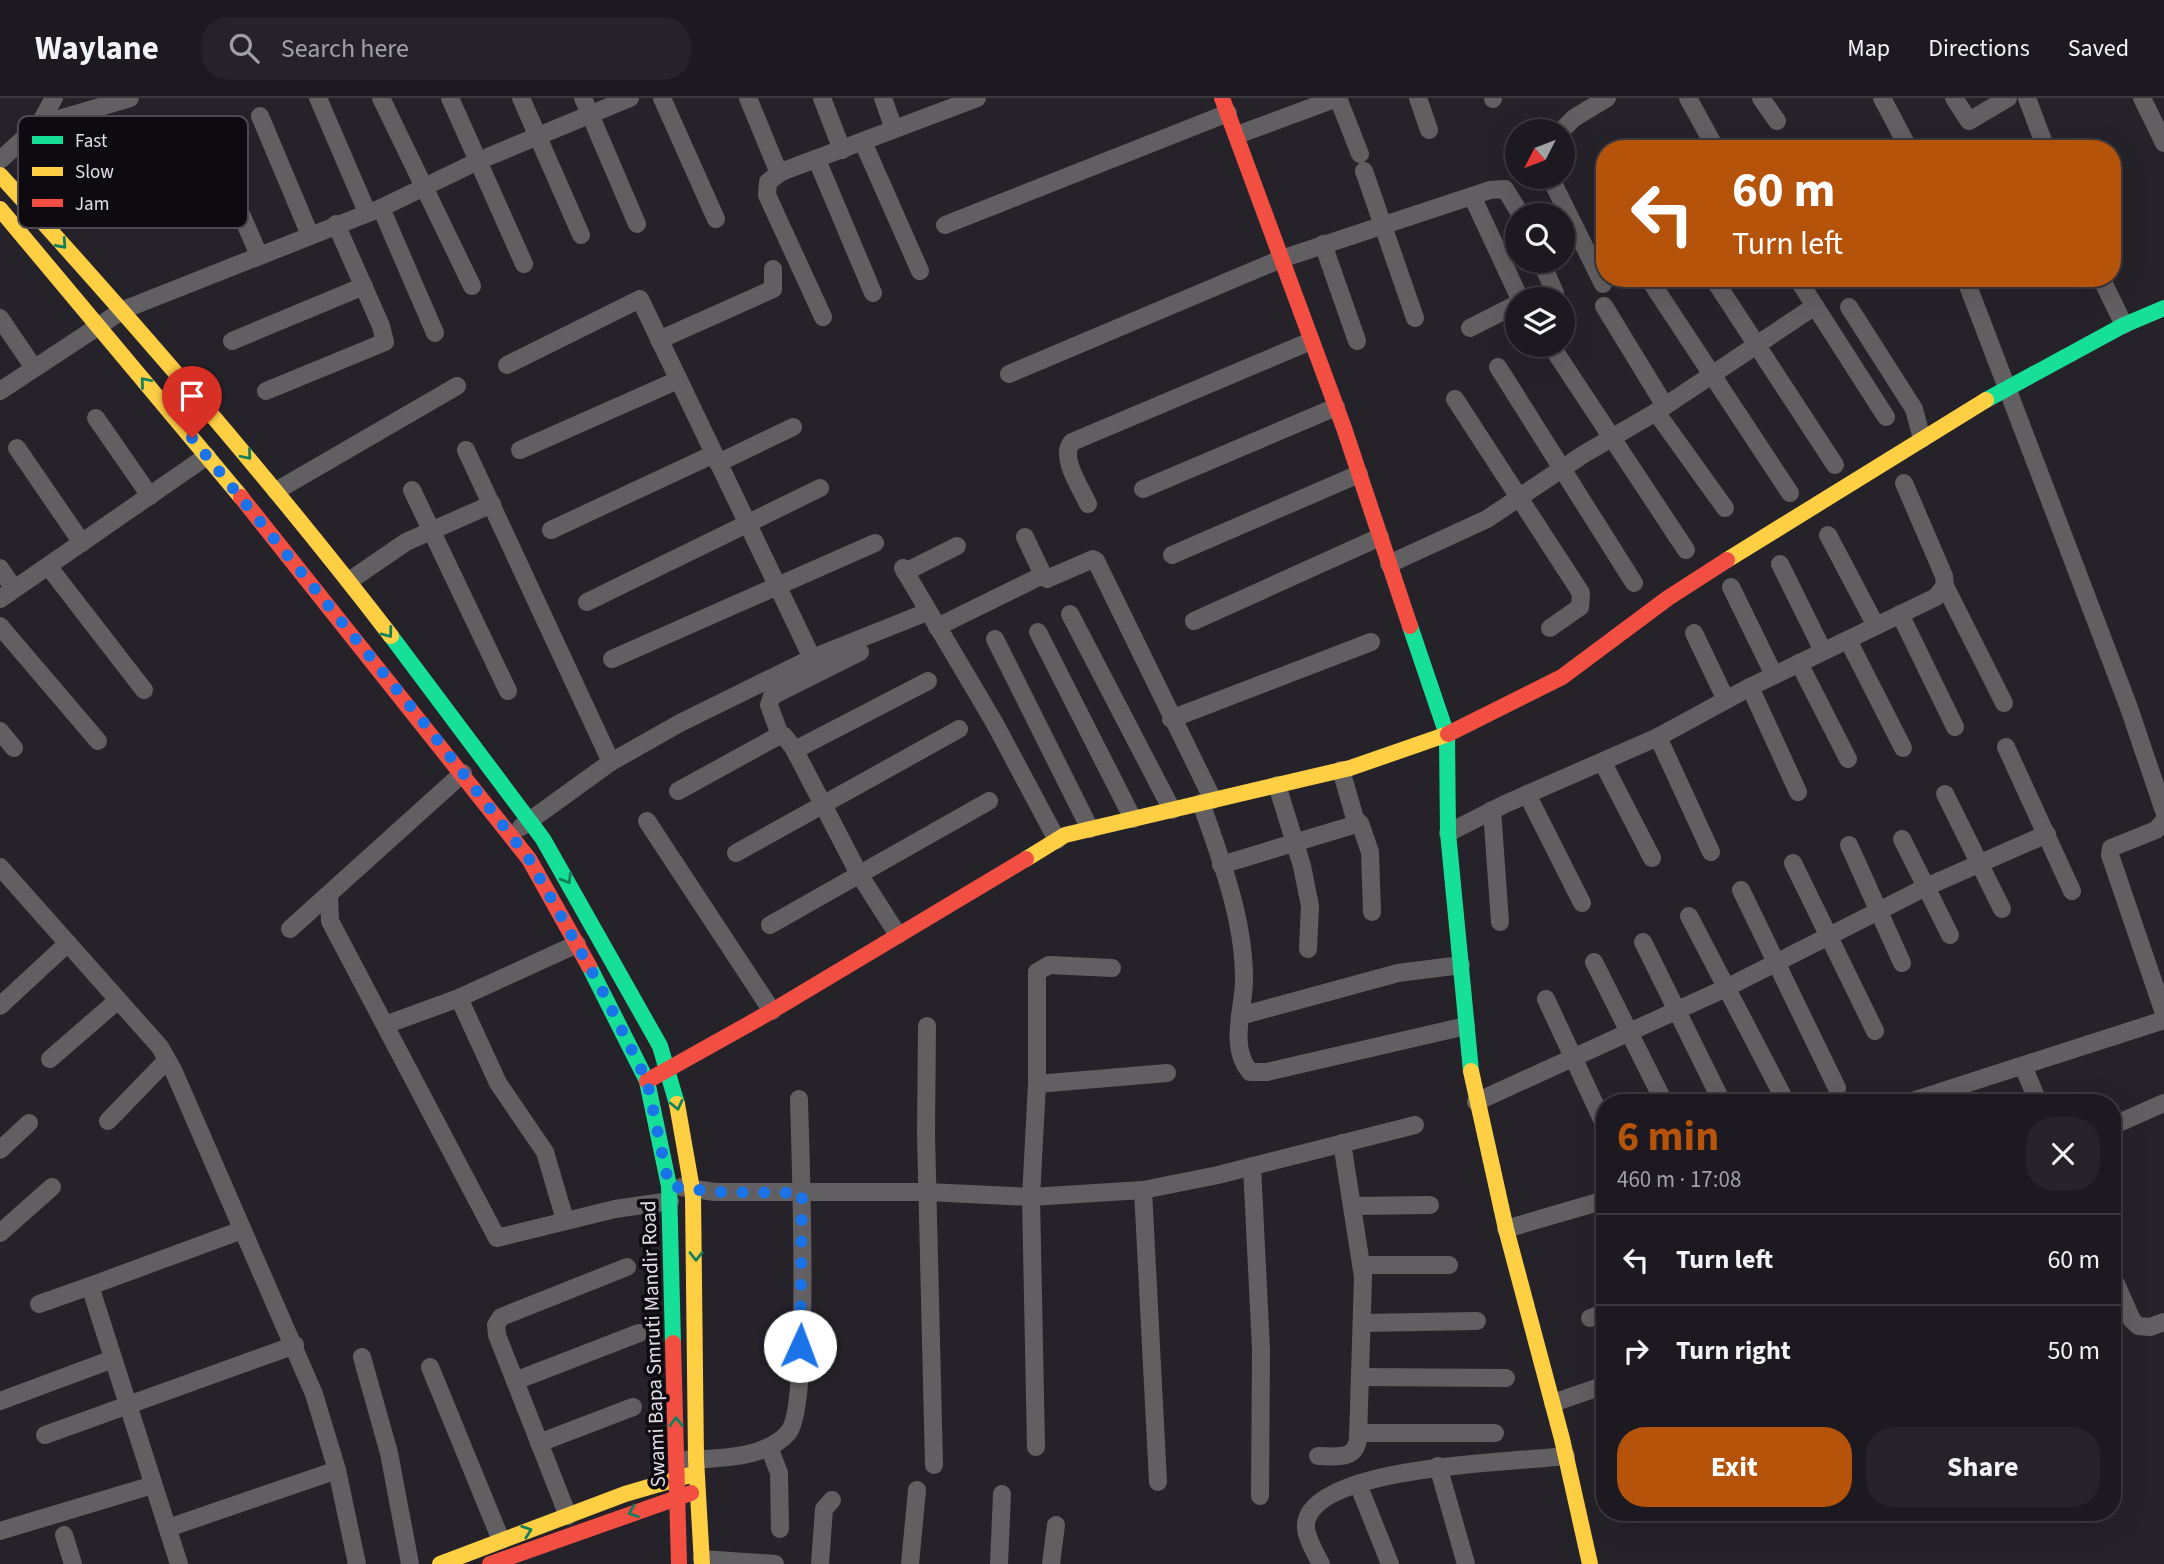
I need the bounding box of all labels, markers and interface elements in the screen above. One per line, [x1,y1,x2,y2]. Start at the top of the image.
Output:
search box [201,17,691,80]
text: Waylane [35,25,159,72]
icon: search [225,29,263,67]
text: Search here [281,30,409,67]
text: Map [1847,31,1890,66]
text: Directions [1928,31,2030,66]
text: Saved [2068,31,2129,66]
legend [18,116,248,228]
north arrow [1505,119,1575,189]
map controls [1505,119,1575,357]
text: Fast [75,128,108,155]
text: 60 m [1732,156,1836,226]
text: Slow [75,159,114,186]
icon: left [1617,168,1708,259]
text: Jam [75,191,109,218]
button: search [1505,203,1575,273]
text: Turn left [1732,221,1843,267]
one-way arrow [54,235,66,248]
button: layers [1505,287,1575,357]
pin [162,366,222,438]
one-way arrow [141,377,154,389]
icon: arrive [173,377,211,415]
one-way arrow [238,447,251,460]
one-way arrow [380,625,393,638]
one-way arrow [559,872,572,885]
one-way arrow [669,1098,684,1110]
text: 6 min [1617,1107,1719,1167]
button: close [2026,1117,2100,1191]
text: 460 m · 17:08 [1617,1163,1741,1196]
street label: Swami Bapa Smruti Mandir Road [633,1200,673,1488]
icon: left [1617,1241,1655,1279]
text: Turn left [1676,1241,1773,1278]
text: 60 m [2047,1241,2100,1278]
one-way arrow [688,1252,704,1262]
position arrow [763,1309,837,1383]
icon: right [1617,1332,1655,1370]
text: Turn right [1676,1332,1791,1369]
text: 50 m [2047,1332,2100,1369]
one-way arrow [668,1417,683,1428]
button: Exit [1617,1427,1852,1507]
button: Share [1866,1427,2100,1507]
one-way arrow [628,1504,640,1518]
one-way arrow [520,1525,532,1539]

